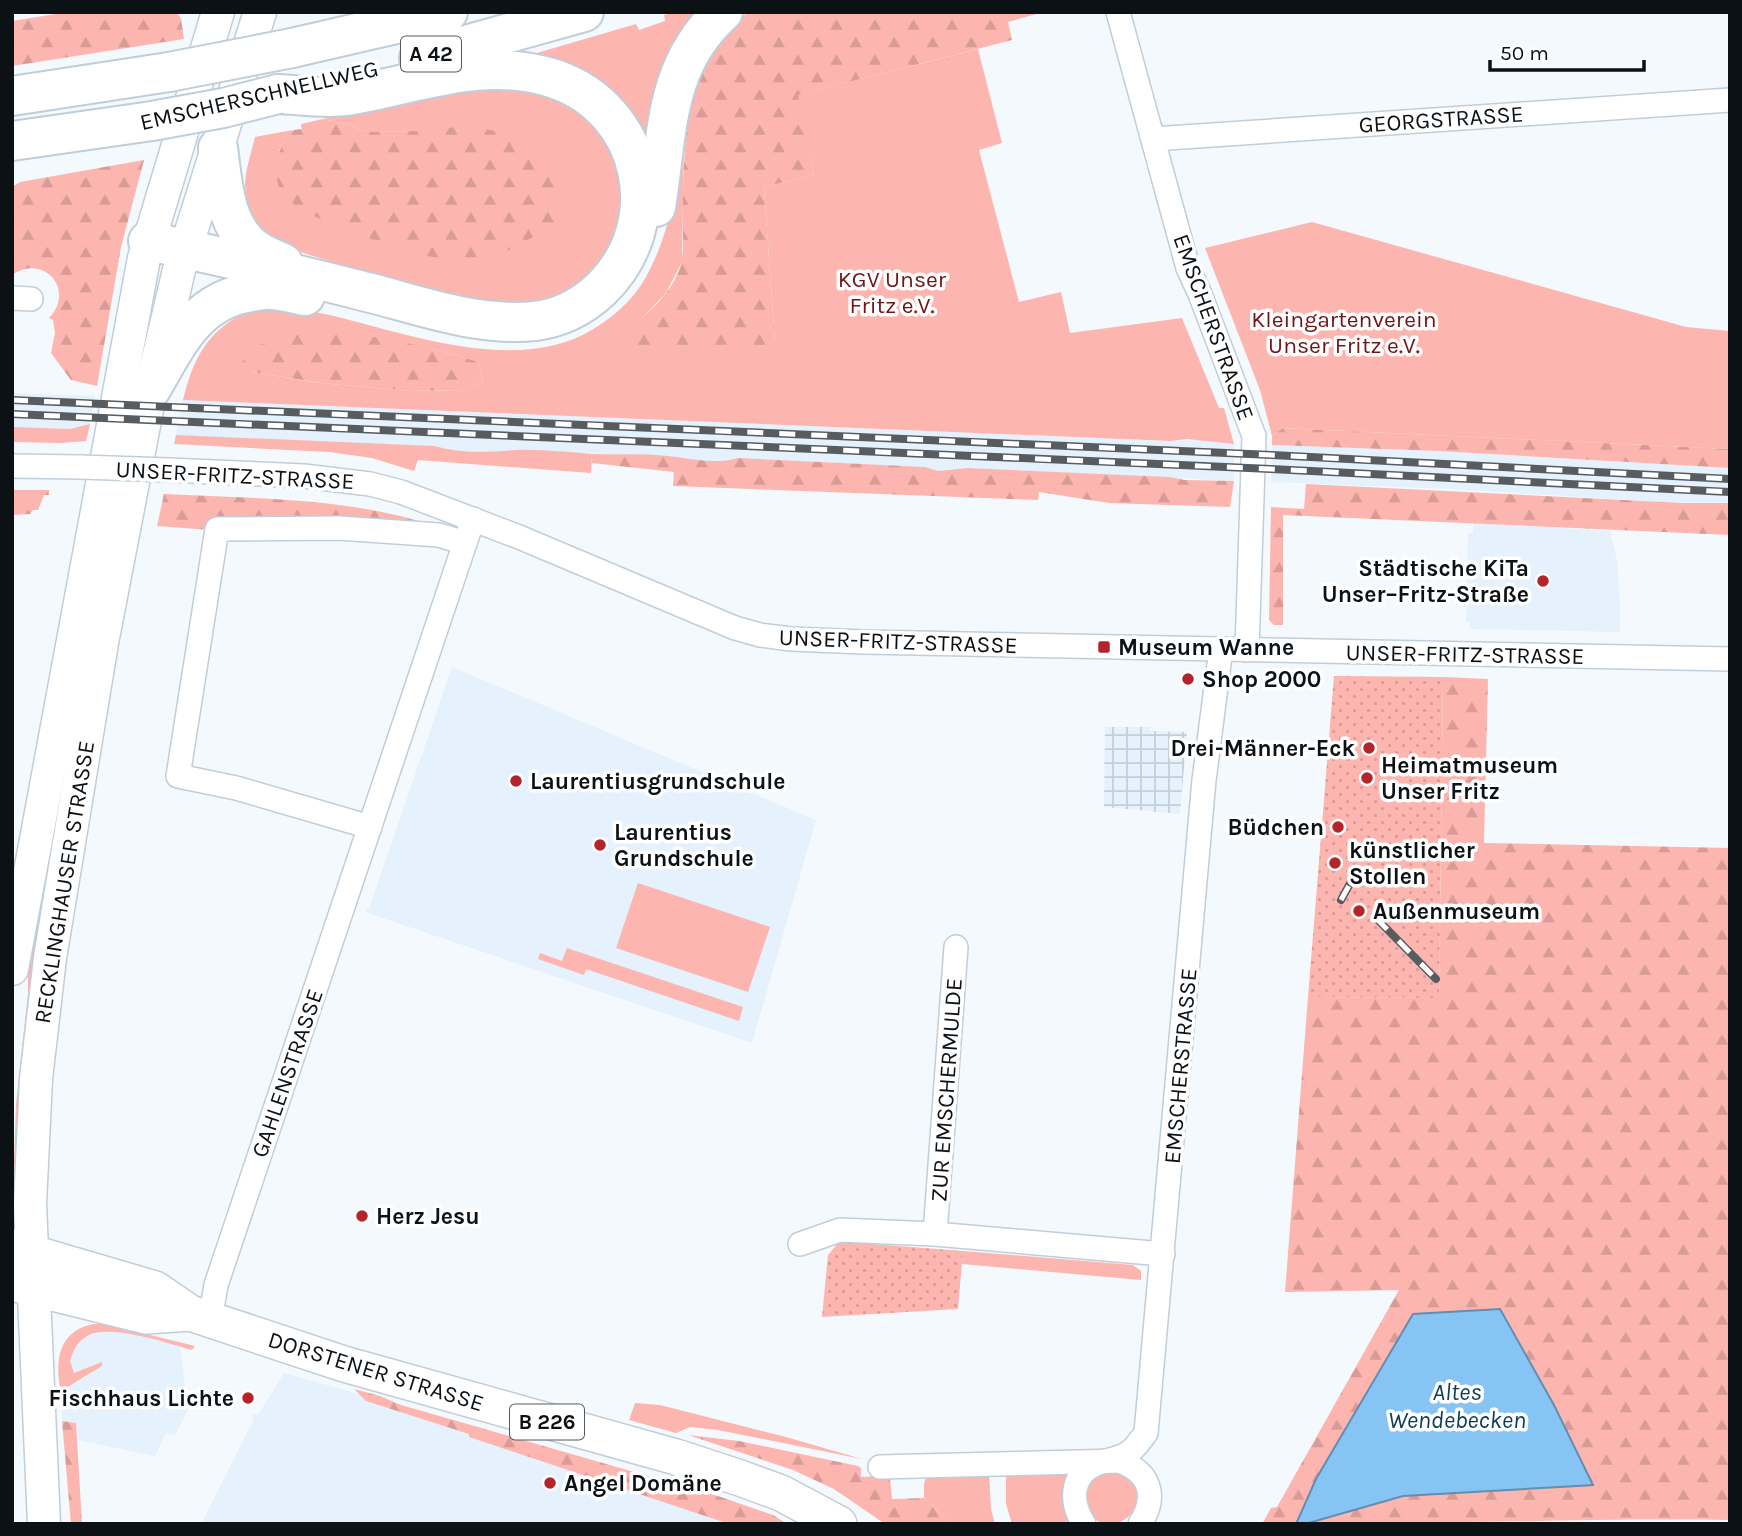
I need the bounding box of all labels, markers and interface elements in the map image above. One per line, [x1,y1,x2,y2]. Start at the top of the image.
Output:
scale bar [1490,28,1644,72]
road number: A 42 [401,36,461,72]
text: 50 m [1500,41,1549,65]
street label: EMSCHERSCHNELLWEG [137,55,381,136]
street label: GEORGSTRASSE [1358,100,1524,139]
street label: EMSCHERSTRASSE [1167,230,1260,424]
park label: KGV Unser Fritz e.V. [838,266,947,319]
park label: Kleingartenverein Unser Fritz e.V. [1251,306,1437,359]
street label: UNSER-FRITZ-STRASSE [115,456,355,495]
place label: Städtische KiTa Unser–Fritz-Straße [1322,555,1529,608]
marker: Städtische KiTa Unser–Fritz-Straße [1535,573,1551,589]
street label: UNSER-FRITZ-STRASSE [778,624,1018,659]
place label: Museum Wanne [1118,634,1294,661]
marker: Museum Wanne [1096,639,1112,655]
street label: UNSER-FRITZ-STRASSE [1345,639,1585,670]
place label: Shop 2000 [1202,666,1321,693]
marker: Shop 2000 [1180,671,1196,687]
place label: Drei-Männer-Eck [1171,735,1355,762]
street label: RECKLINGHAUSER STRASSE [29,739,100,1026]
marker: Drei-Männer-Eck [1361,740,1377,756]
place label: Heimatmuseum Unser Fritz [1381,752,1558,805]
place label: Laurentiusgrundschule [530,768,786,795]
marker: Heimatmuseum Unser Fritz [1359,770,1375,786]
marker: Laurentiusgrundschule [508,773,524,789]
place label: Büdchen [1228,814,1324,841]
place label: Laurentius Grundschule [614,819,754,872]
marker: Büdchen [1330,819,1346,835]
marker: Laurentius Grundschule [592,837,608,853]
place label: künstlicher Stollen [1349,837,1475,890]
marker: künstlicher Stollen [1327,855,1343,871]
place label: Außenmuseum [1373,898,1540,925]
marker: Außenmuseum [1351,903,1367,919]
street label: EMSCHERSTRASSE [1158,967,1202,1165]
street label: ZUR EMSCHERMULDE [925,977,968,1203]
street label: GAHLENSTRASSE [246,985,329,1161]
place label: Herz Jesu [376,1203,480,1230]
marker: Herz Jesu [354,1208,370,1224]
street label: DORSTENER STRASSE [265,1326,487,1417]
water label: Altes Wendebecken [1388,1378,1526,1434]
place label: Fischhaus Lichte [48,1385,234,1412]
marker: Fischhaus Lichte [240,1390,256,1406]
road number: B 226 [510,1404,584,1440]
place label: Angel Domäne [564,1470,722,1497]
marker: Angel Domäne [542,1475,558,1491]

